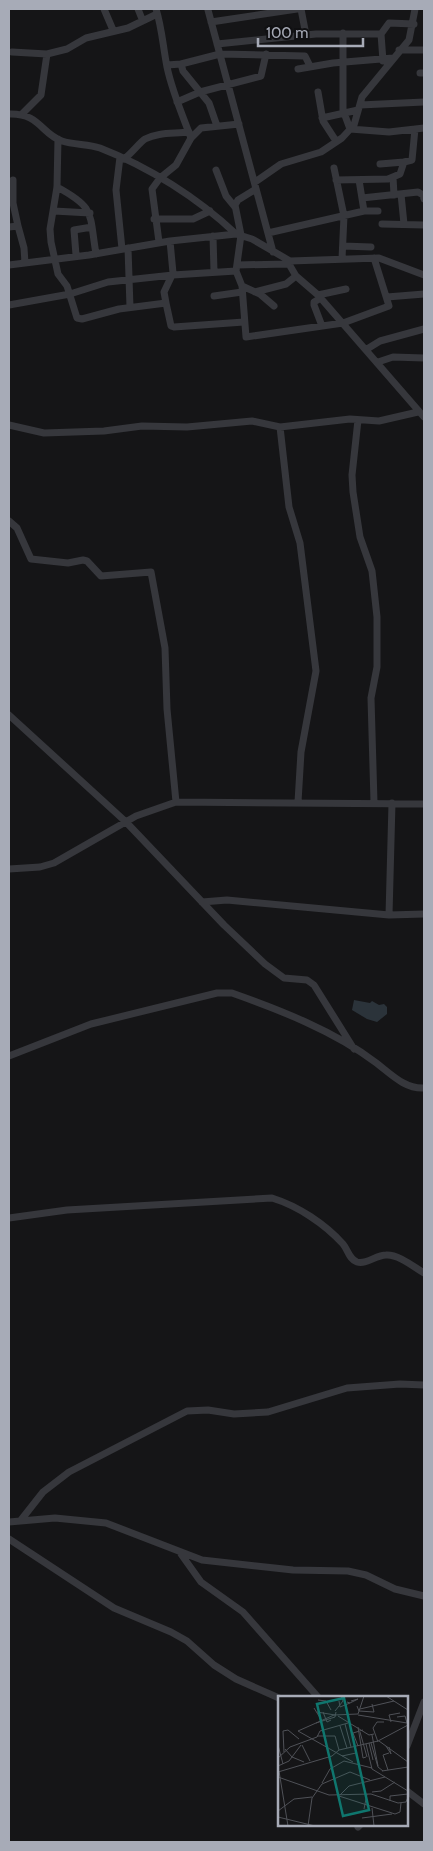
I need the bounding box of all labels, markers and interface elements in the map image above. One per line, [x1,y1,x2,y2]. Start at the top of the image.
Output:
scale bar [258,15,363,47]
text: 100 m [266,24,308,42]
inset map [278,1696,408,1826]

